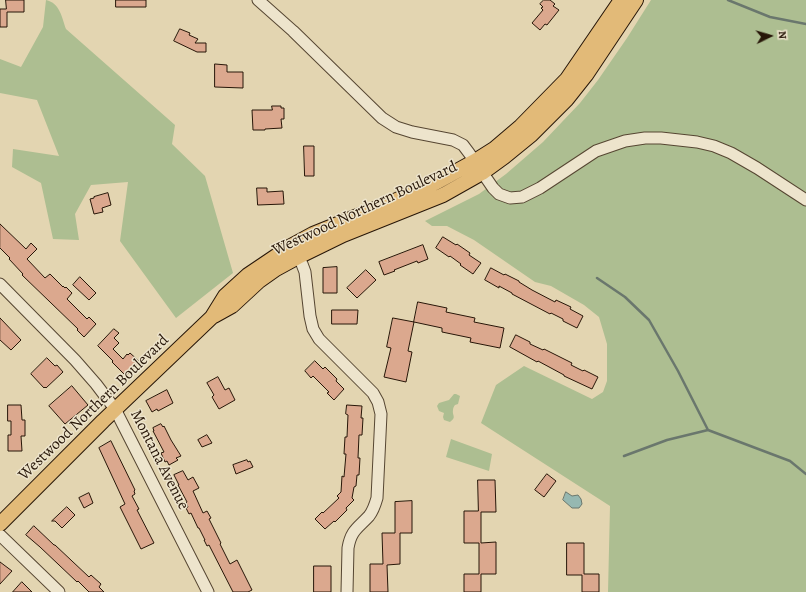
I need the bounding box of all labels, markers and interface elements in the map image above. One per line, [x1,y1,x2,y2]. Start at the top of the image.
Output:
north arrow [750,16,790,56]
text: N [775,30,790,40]
street label: Westwood Northern Boulevard [270,158,460,260]
street label: Westwood Northern Boulevard [15,331,173,485]
street label: Montana Avenue [126,407,192,513]

